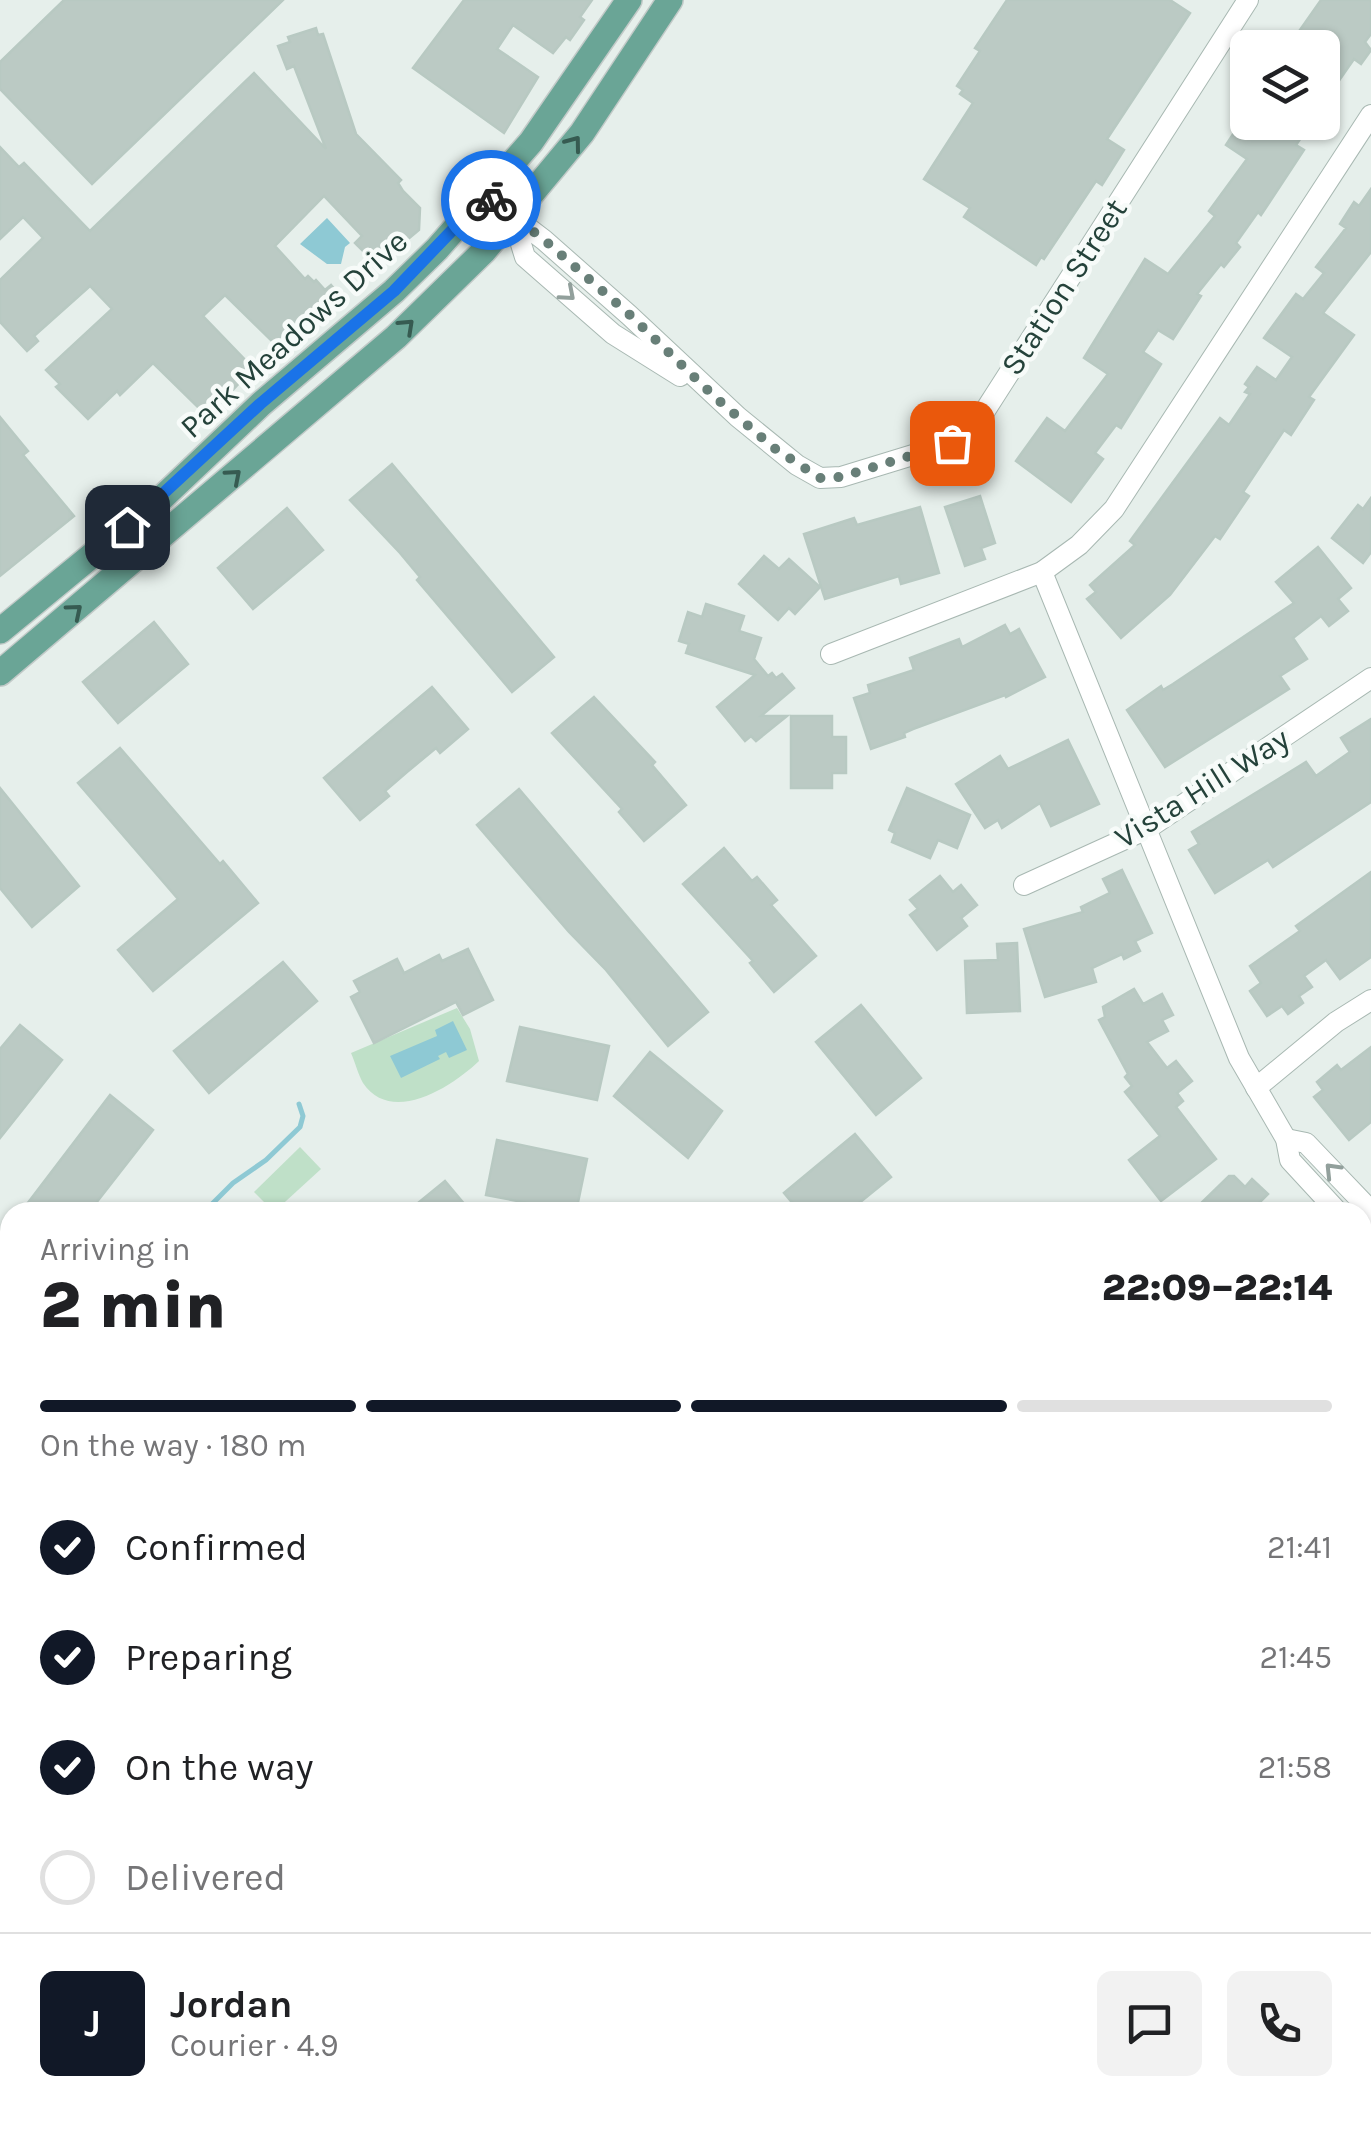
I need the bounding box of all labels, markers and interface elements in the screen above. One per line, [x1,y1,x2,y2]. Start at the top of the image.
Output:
map controls [1230,30,1340,140]
button: layers [1230,30,1340,140]
one-way arrow [562,136,580,154]
courier [441,150,541,250]
icon: bike [464,173,519,228]
street label: Station Street [993,192,1135,382]
street label: Park Meadows Drive [173,222,415,446]
one-way arrow [556,283,574,301]
one-way arrow [396,320,414,338]
pin [910,401,995,486]
icon: bag [925,416,980,471]
one-way arrow [222,469,240,487]
pin [85,485,170,570]
icon: home [100,500,155,555]
one-way arrow [63,604,81,622]
street label: Vista Hill Way [1108,720,1296,856]
one-way arrow [1325,1163,1343,1181]
text: Arriving in [40,1231,191,1268]
text: 22:09–22:14 [1102,1265,1332,1310]
text: 2 min [40,1267,226,1343]
text: On the way · 180 m [40,1427,306,1464]
icon: check [40,1520,95,1575]
text: Confirmed [125,1525,308,1570]
text: 21:41 [1267,1529,1332,1566]
icon: check [40,1630,95,1685]
text: Preparing [125,1635,292,1680]
text: 21:45 [1260,1639,1332,1676]
icon: check [40,1740,95,1795]
text: On the way [125,1745,313,1790]
text: 21:58 [1258,1749,1332,1786]
text: Delivered [125,1855,286,1900]
button: chat [1097,1971,1202,2076]
button: phone [1227,1971,1332,2076]
text: Jordan [170,1982,293,2027]
text: J [84,2001,101,2046]
text: Courier · 4.9 [170,2027,339,2064]

